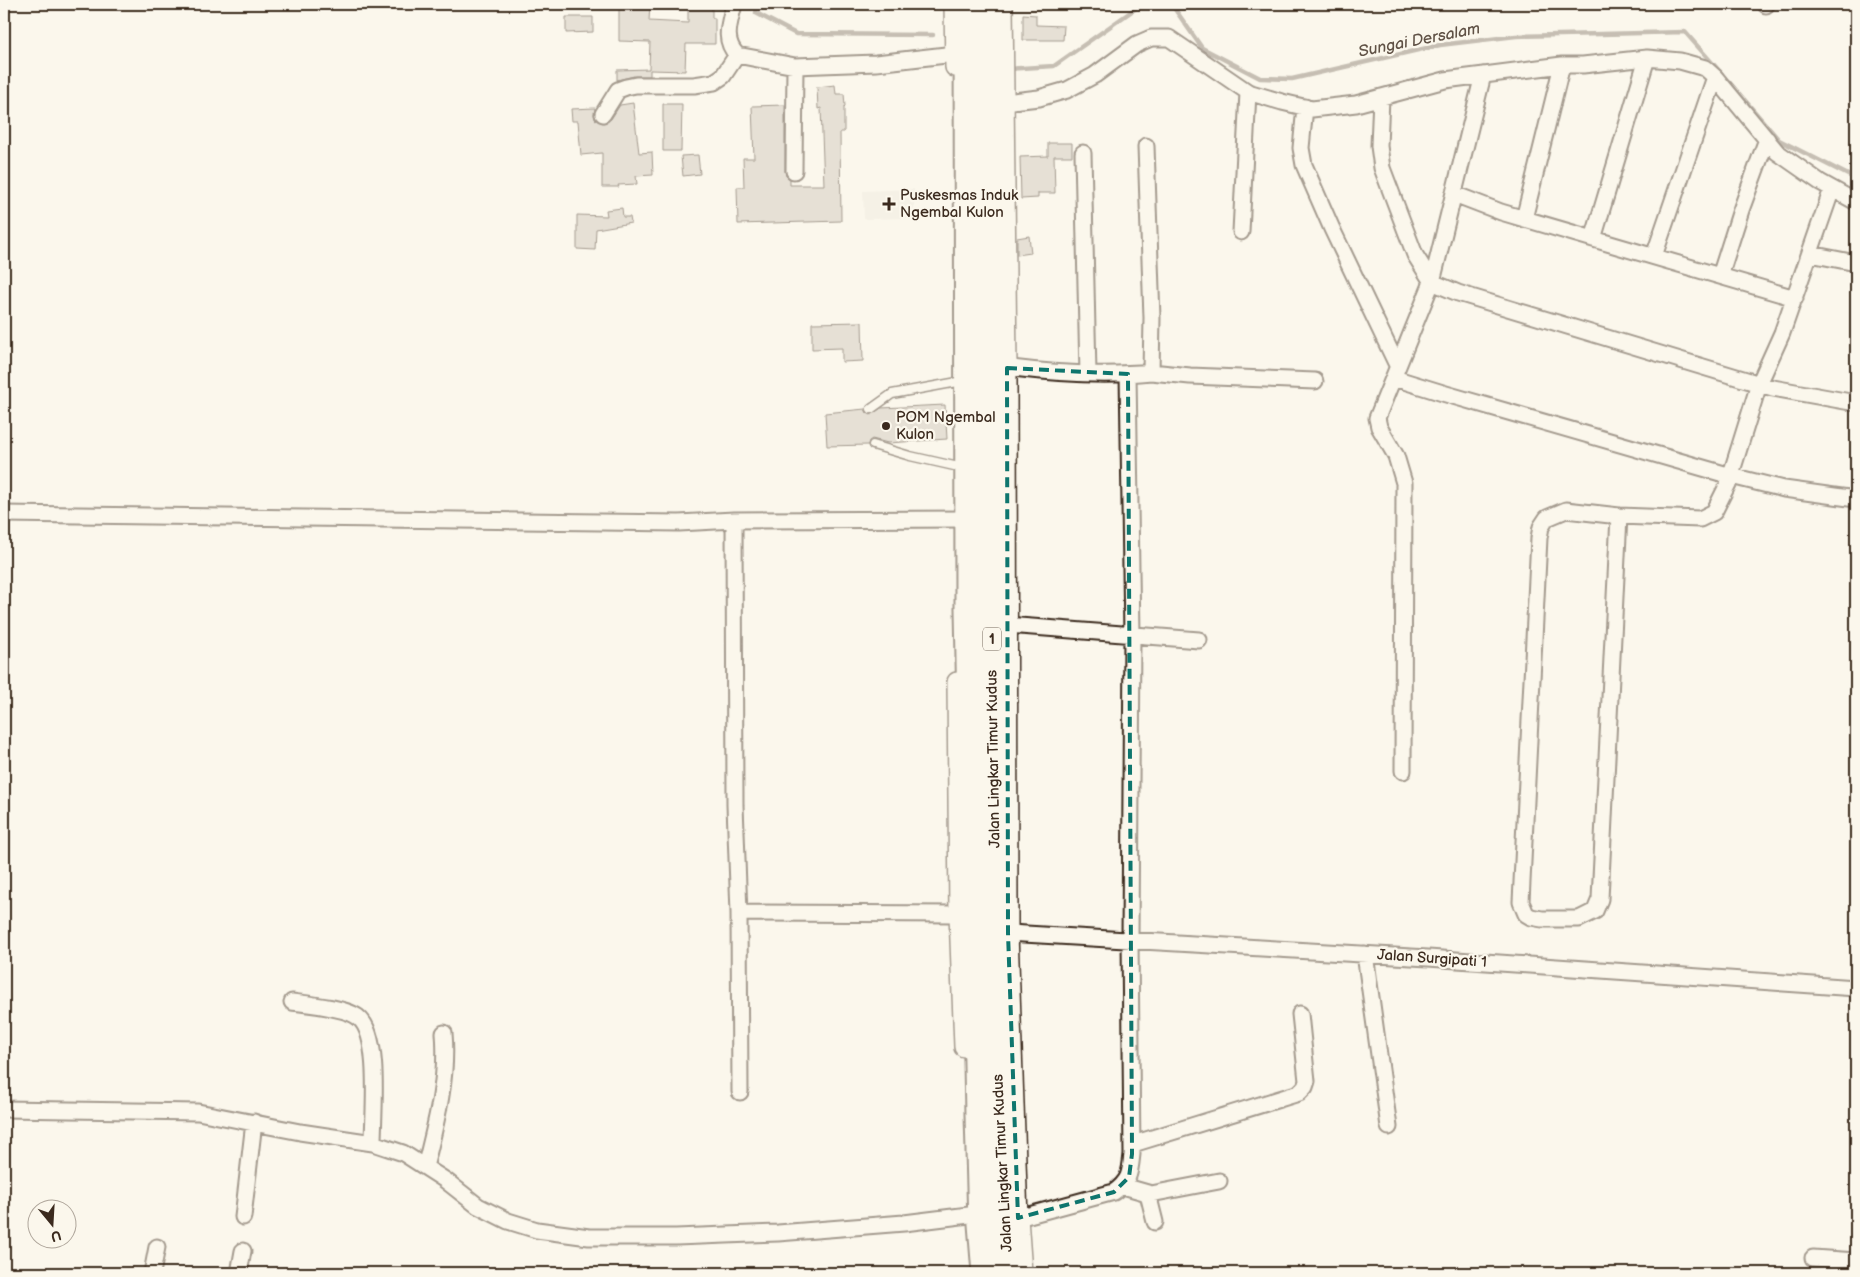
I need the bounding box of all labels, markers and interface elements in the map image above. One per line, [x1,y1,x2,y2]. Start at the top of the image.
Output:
water label: Sungai Dersalam [1357,19,1482,62]
place label: Puskesmas Induk Ngembal Kulon [900,186,1019,222]
marker: Puskesmas Induk Ngembal Kulon [882,197,896,211]
place label: POM Ngembal Kulon [896,408,996,444]
marker: POM Ngembal Kulon [880,420,892,432]
road number: 1 [983,628,1001,650]
street label: Jalan Lingkar Timur Kudus [982,669,1005,848]
street label: Jalan Surgipati 1 [1377,945,1487,972]
street label: Jalan Lingkar Timur Kudus [988,1073,1017,1253]
north arrow [28,1200,78,1250]
text: U [48,1226,63,1246]

